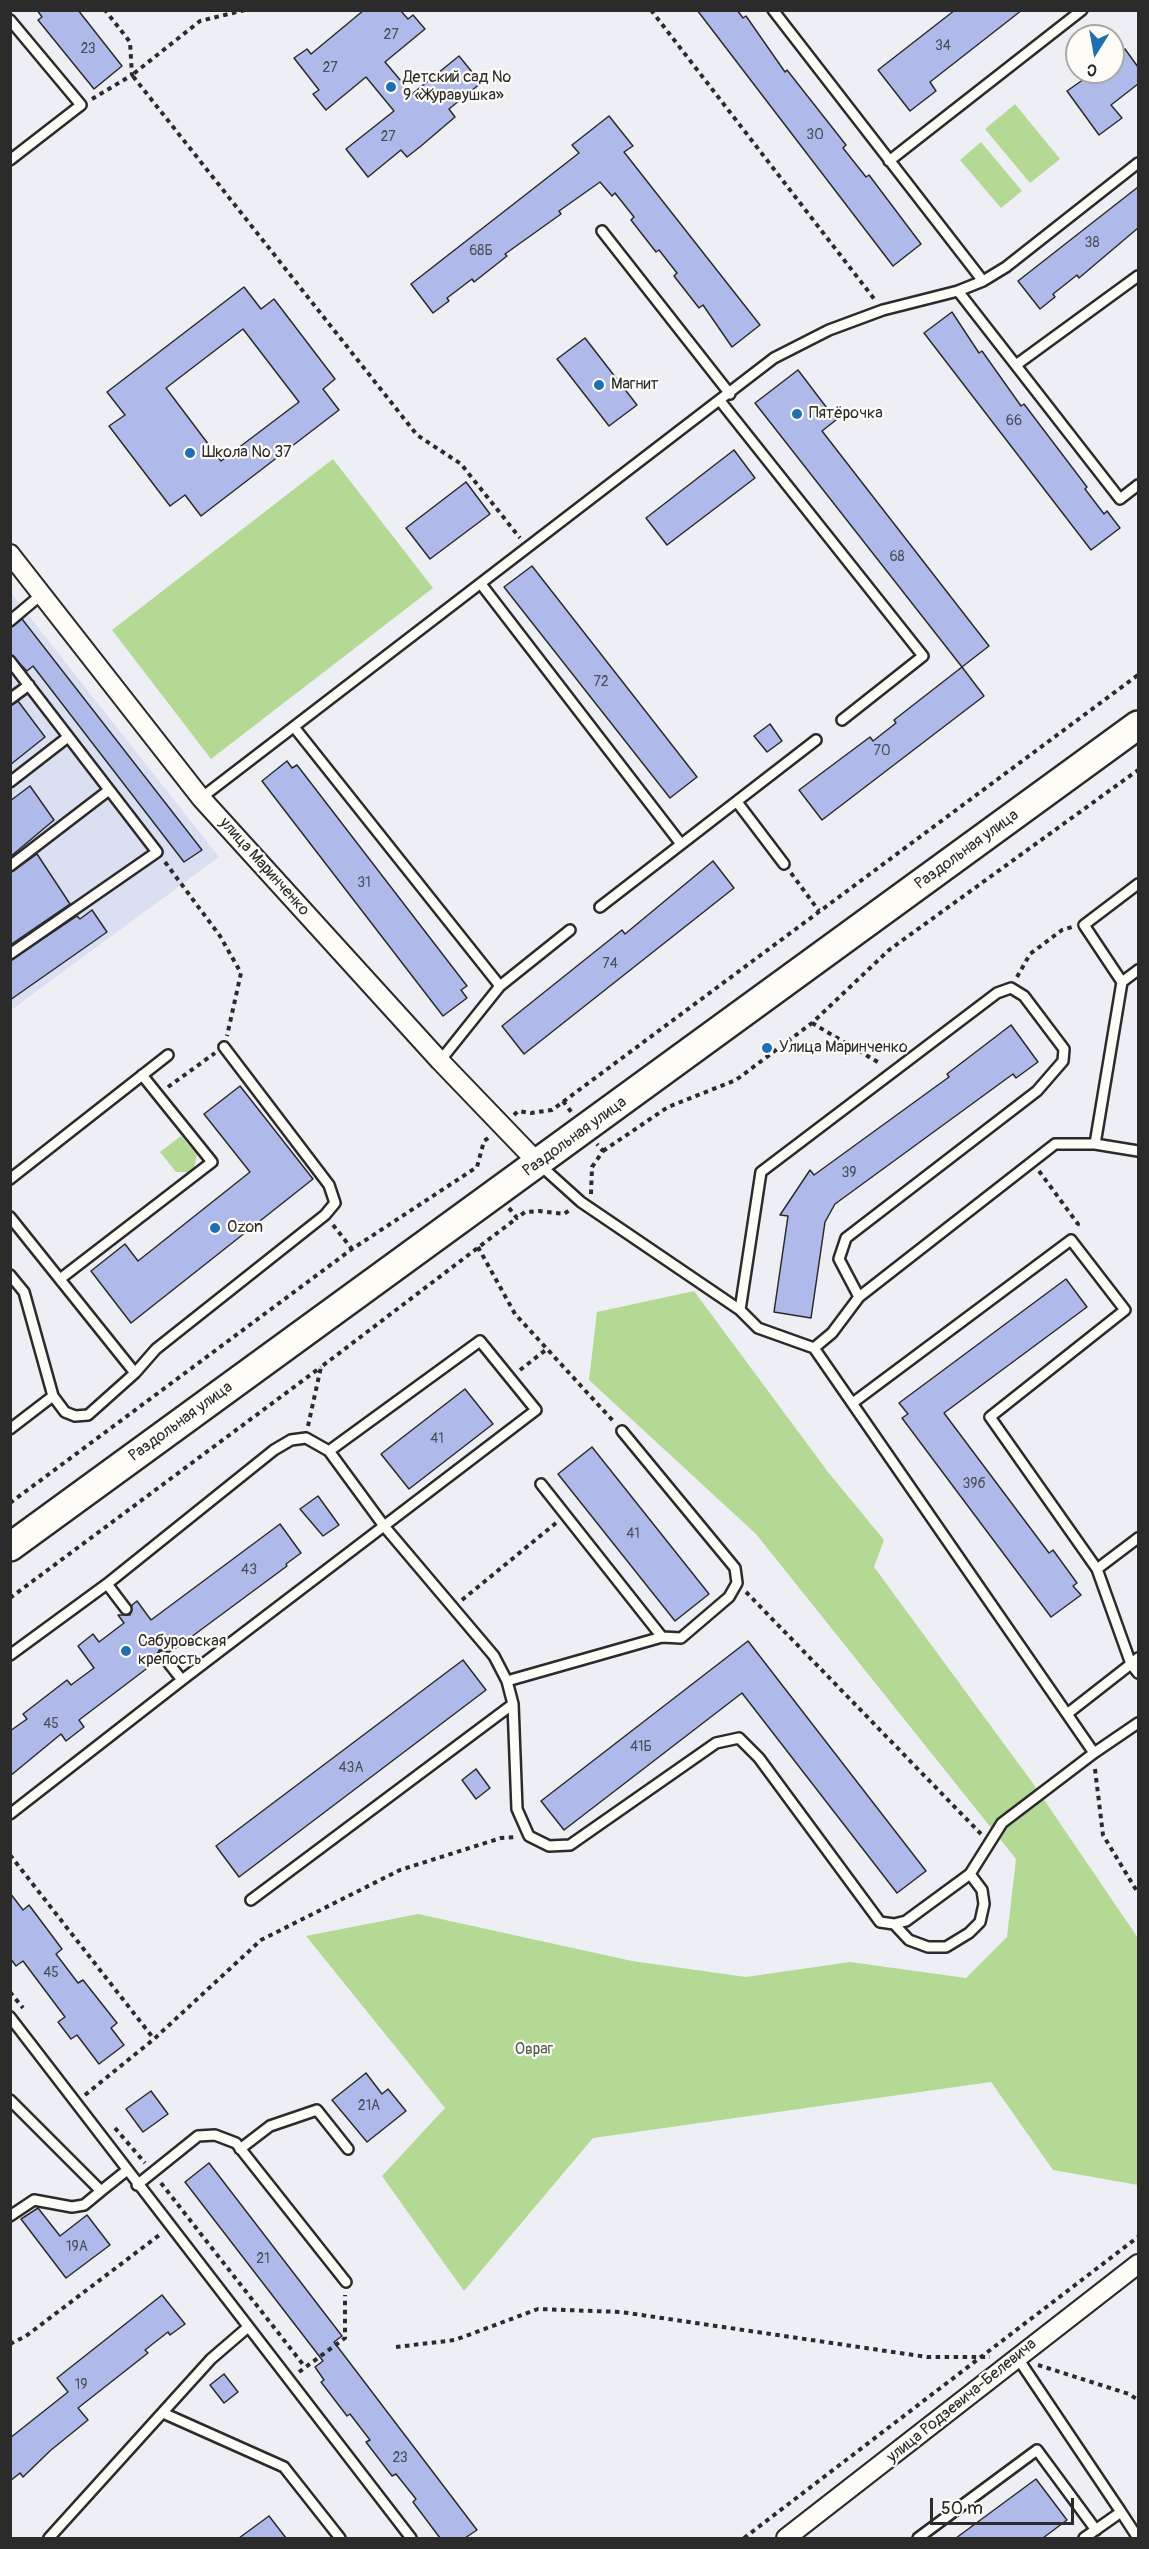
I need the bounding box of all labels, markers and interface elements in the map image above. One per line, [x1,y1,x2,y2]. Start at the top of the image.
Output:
north arrow [1065,24,1125,84]
house number: 27 [383,27,399,43]
house number: 34 [935,38,951,54]
house number: 23 [80,41,96,57]
text: С [1085,59,1099,80]
house number: 27 [322,60,338,76]
place label: Детский сад № 9 «Журавушка» [403,68,511,106]
marker: Детский сад № 9 «Журавушка» [384,80,398,94]
house number: 30 [806,127,824,143]
house number: 27 [380,129,396,145]
house number: 38 [1085,235,1099,251]
house number: 68Б [469,243,493,259]
place label: Магнит [611,375,659,395]
marker: Магнит [592,378,606,392]
place label: Пятёрочка [809,404,883,424]
marker: Пятёрочка [790,407,804,421]
house number: 66 [1006,413,1022,429]
place label: Школа № 37 [202,443,292,463]
marker: Школа № 37 [183,446,197,460]
house number: 68 [889,549,905,565]
house number: 72 [593,674,609,690]
house number: 70 [874,743,890,759]
street label: Раздольная улица [911,806,1023,894]
street label: улица Маринченко [215,814,313,920]
house number: 31 [357,875,371,891]
house number: 74 [602,956,618,972]
place label: Улица Маринченко [779,1038,907,1058]
marker: Улица Маринченко [760,1041,774,1055]
street label: Раздольная улица [519,1093,631,1181]
house number: 39 [841,1165,857,1181]
place label: Ozon [227,1218,263,1238]
marker: Ozon [208,1221,222,1235]
street label: Раздольная улица [125,1378,237,1466]
house number: 41 [430,1431,444,1447]
house number: 39б [962,1476,986,1492]
house number: 41 [626,1526,640,1542]
house number: 43 [241,1562,257,1578]
place label: Сабуровская крепость [138,1632,226,1670]
marker: Сабуровская крепость [119,1644,133,1658]
house number: 45 [43,1716,59,1732]
house number: 41Б [630,1739,652,1755]
house number: 43А [338,1760,364,1776]
house number: 45 [43,1965,59,1981]
park label: Овраг [515,2040,553,2060]
house number: 21А [358,2098,380,2114]
house number: 19А [66,2239,88,2255]
house number: 21 [256,2251,270,2267]
street label: улица Родзевича-Белевича [883,2335,1041,2467]
house number: 19 [75,2377,87,2393]
house number: 23 [392,2450,408,2466]
scale bar [933,2486,1077,2524]
text: 50 m [941,2497,983,2520]

